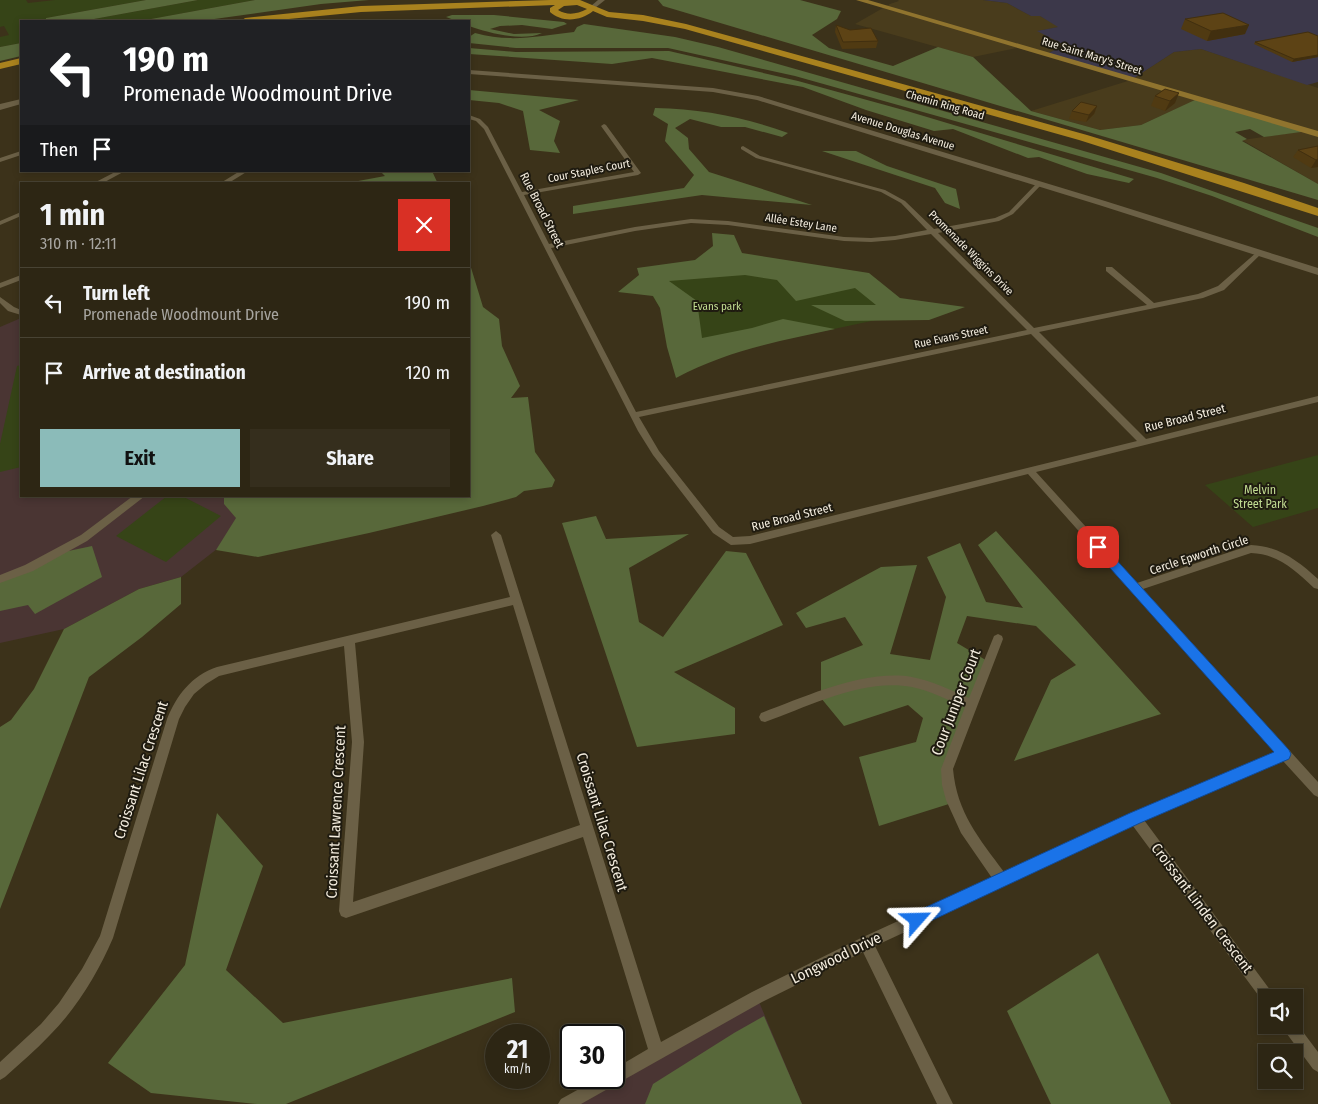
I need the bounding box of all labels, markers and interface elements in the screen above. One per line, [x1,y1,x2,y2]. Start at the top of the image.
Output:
street label: Rue Saint Mary's Street [1040,35,1144,78]
text: 190 m [123,38,209,80]
icon: left [40,40,105,105]
text: Promenade Woodmount Drive [123,80,392,107]
street label: Chemin Ring Road [904,88,986,122]
street label: Avenue Douglas Avenue [850,109,956,153]
icon: arrive [88,135,116,163]
text: Then [40,138,78,161]
street label: Cour Staples Court [547,157,632,185]
street label: Rue Broad Street [517,170,567,250]
text: 1 min [40,197,105,233]
button: close [398,199,450,251]
street label: Promenade Wiggins Drive [926,208,1016,298]
street label: Allée Estey Lane [764,211,838,235]
text: 310 m · 12:11 [40,234,117,253]
text: Turn left [83,282,150,305]
icon: left [40,289,68,317]
text: 190 m [404,291,450,314]
park label: Evans park [693,300,742,313]
text: Promenade Woodmount Drive [83,305,279,324]
street label: Rue Evans Street [913,323,989,351]
icon: arrive [40,359,68,387]
text: Arrive at destination [83,361,246,384]
text: 120 m [405,361,450,384]
street label: Rue Broad Street [1143,401,1227,435]
button: Exit [40,429,240,487]
button: Share [250,429,450,487]
park label: Melvin Street Park [1233,483,1287,511]
street label: Rue Broad Street [750,500,834,534]
pin [1077,526,1119,568]
street label: Cercle Epworth Circle [1148,532,1250,578]
icon: arrive [1084,533,1112,561]
street label: Cour Juniper Court [927,646,985,758]
street label: Croissant Lilac Crescent [110,699,172,841]
street label: Croissant Lawrence Crescent [322,725,350,899]
street label: Croissant Lilac Crescent [572,750,632,894]
street label: Croissant Linden Crescent [1147,840,1257,976]
position arrow [890,893,942,945]
street label: Longwood Drive [788,928,884,988]
map controls [1258,989,1303,1089]
button: sound [1258,989,1303,1034]
speed limit sign: 30 [560,1024,625,1089]
text: 21 [507,1035,528,1065]
button: search [1258,1044,1303,1089]
text: km/h [504,1062,531,1076]

